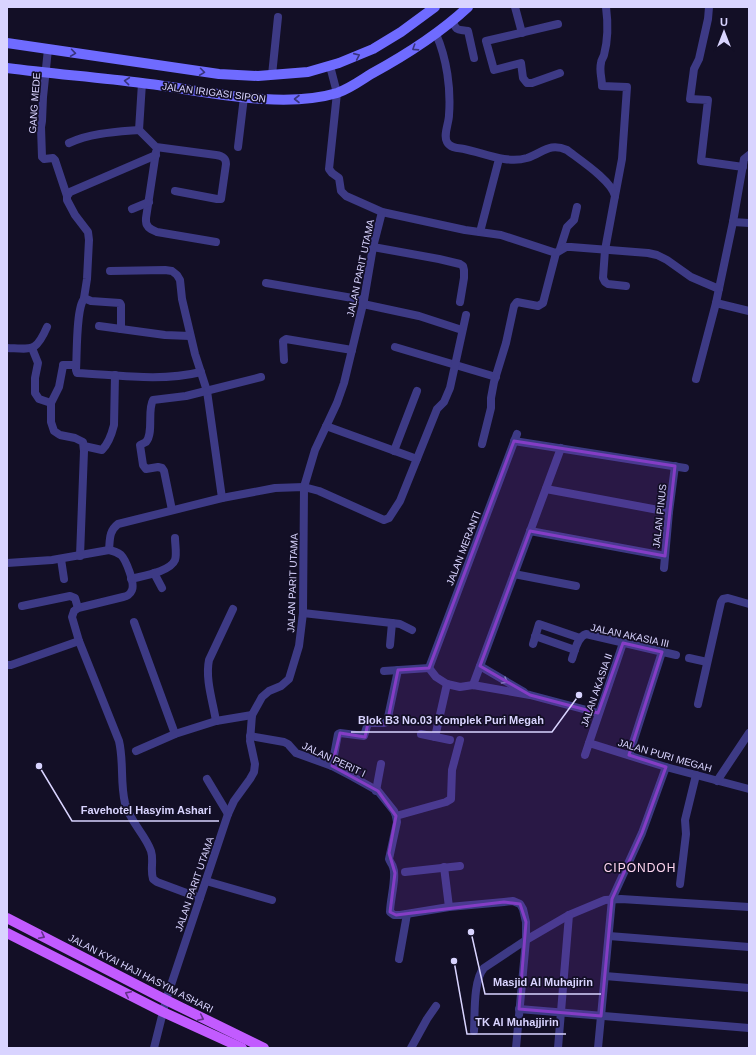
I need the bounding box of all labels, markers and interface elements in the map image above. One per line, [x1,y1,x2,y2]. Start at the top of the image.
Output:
north arrow [704,12,744,52]
text: U [720,16,728,28]
one-way arrow [412,43,419,51]
one-way arrow [70,48,76,57]
one-way arrow [352,53,360,61]
one-way arrow [199,67,205,76]
street label: GANG MEDE [27,72,42,134]
one-way arrow [124,77,130,86]
street label: JALAN IRIGASI SIPON [161,81,266,104]
one-way arrow [294,94,300,103]
street label: JALAN PARIT UTAMA [345,218,376,318]
street label: JALAN PINUS [651,483,668,549]
street label: JALAN MERANTI [444,509,483,587]
street label: JALAN PARIT UTAMA [285,533,300,633]
street label: JALAN AKASIA III [590,622,670,649]
street label: JALAN AKASIA II [579,652,614,728]
one-way arrow [501,676,508,683]
callout: Blok B3 No.03 Komplek Puri Megah [351,709,552,732]
text: Blok B3 No.03 Komplek Puri Megah [358,714,544,726]
street label: JALAN PURI MEGAH [617,737,713,774]
street label: JALAN PERIT I [300,740,367,779]
callout: Favehotel Hasyim Ashari [72,798,219,821]
text: Favehotel Hasyim Ashari [81,804,211,816]
street label: JALAN PARIT UTAMA [173,835,216,933]
district label: CIPONDOH [604,861,676,875]
one-way arrow [37,931,45,939]
street label: JALAN KYAI HAJI HASYIM ASHARI [67,932,215,1015]
callout: Masjid Al Muhajirin [485,971,601,994]
text: Masjid Al Muhajirin [493,976,593,988]
one-way arrow [125,991,132,999]
callout: TK Al Muhajjirin [467,1011,566,1034]
one-way arrow [197,1013,204,1020]
text: TK Al Muhajjirin [475,1016,559,1028]

